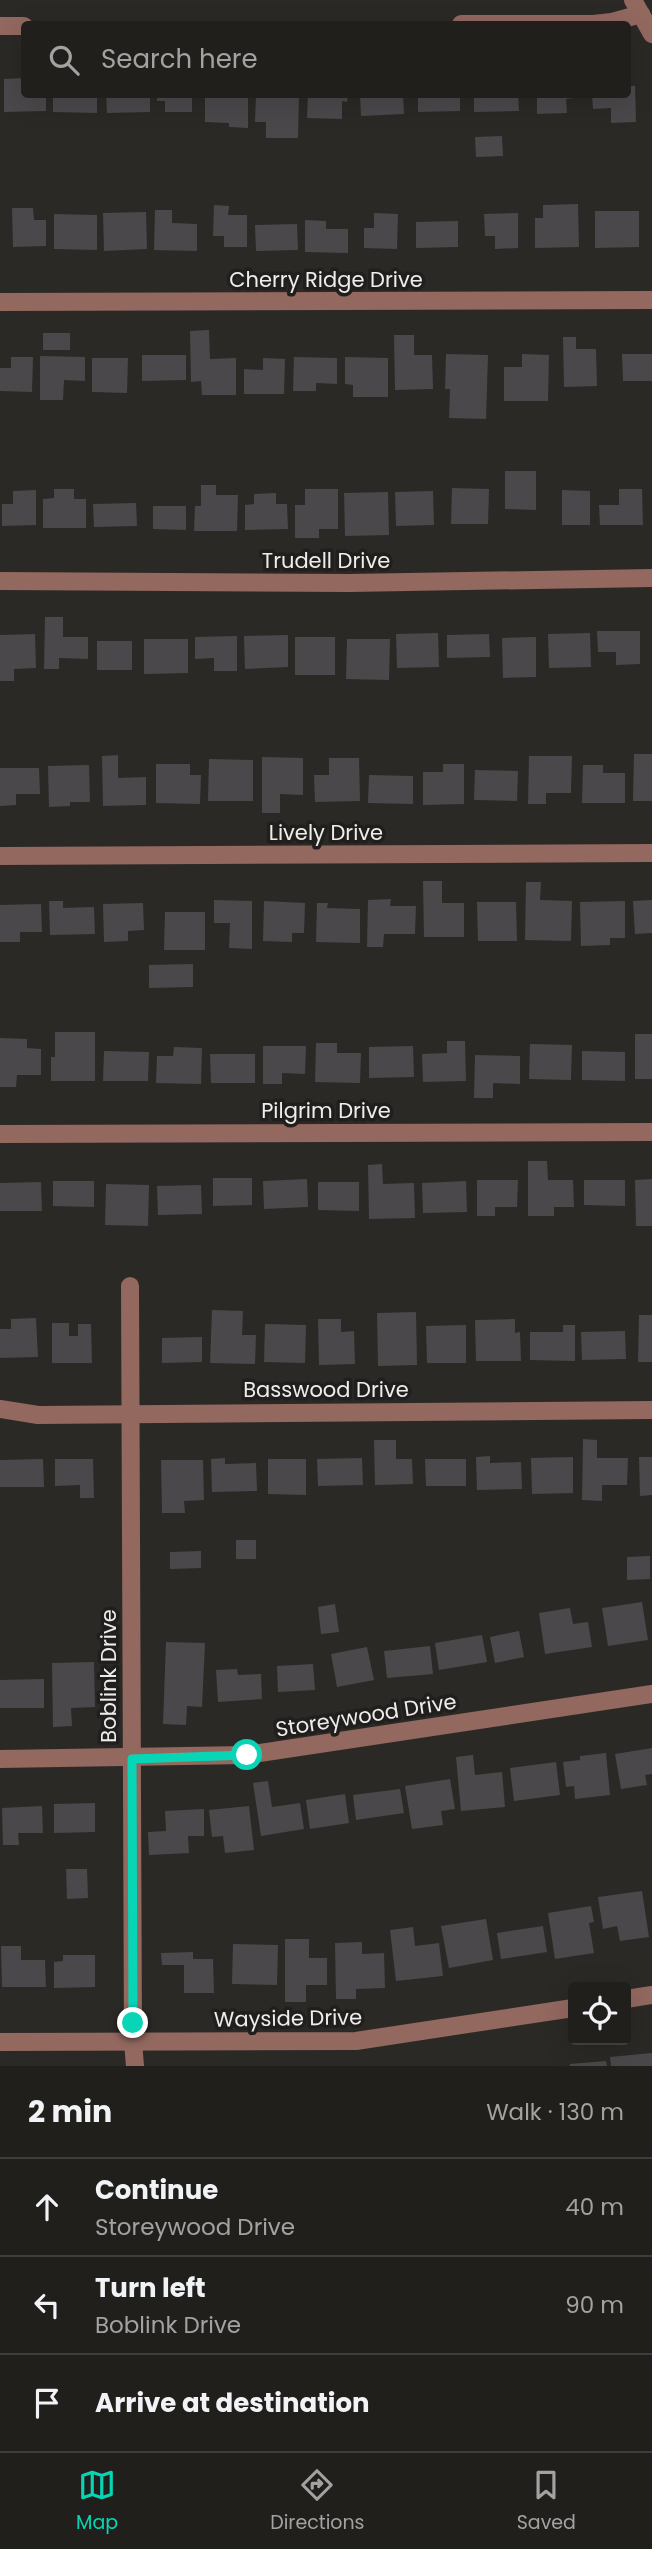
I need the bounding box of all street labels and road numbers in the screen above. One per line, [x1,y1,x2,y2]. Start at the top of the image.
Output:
street label: Cherry Ridge Drive [229,265,423,294]
street label: Trudell Drive [262,546,390,575]
street label: Lively Drive [269,818,383,847]
street label: Pilgrim Drive [261,1096,391,1125]
street label: Basswood Drive [243,1375,409,1404]
street label: Boblink Drive [94,1609,123,1743]
street label: Storeywood Drive [274,1686,458,1744]
street label: Wayside Drive [214,2002,362,2034]

